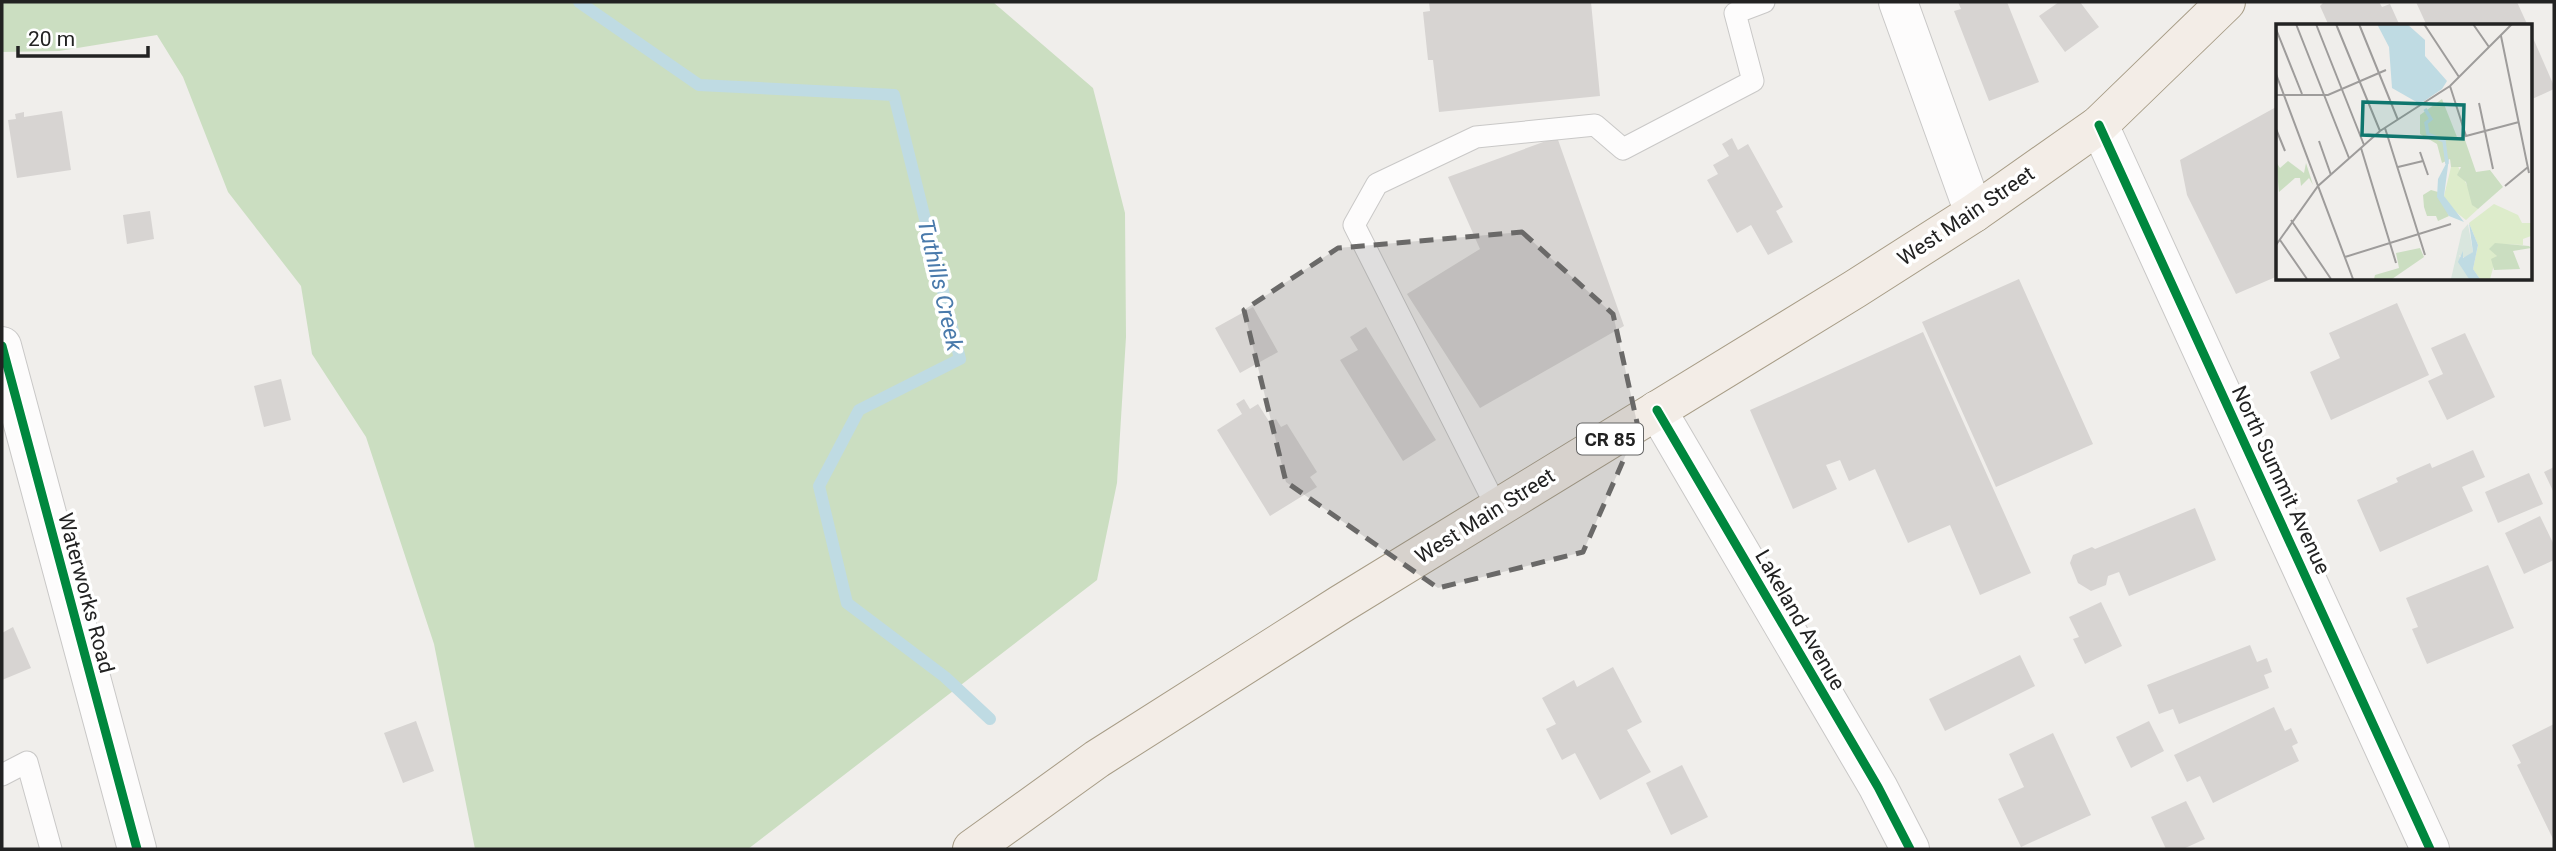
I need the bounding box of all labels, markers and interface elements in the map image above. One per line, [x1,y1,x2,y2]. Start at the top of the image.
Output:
scale bar [18,14,147,58]
inset map [2276,24,2532,280]
text: 20 m [28,27,75,51]
street label: West Main Street [1893,161,2039,271]
water label: Tuthills Creek [912,216,968,354]
street label: North Summit Avenue [2227,382,2335,578]
road number: CR 85 [1577,424,1643,454]
street label: West Main Street [1411,464,1559,568]
street label: Waterworks Road [53,510,119,676]
street label: Lakeland Avenue [1750,546,1850,694]

